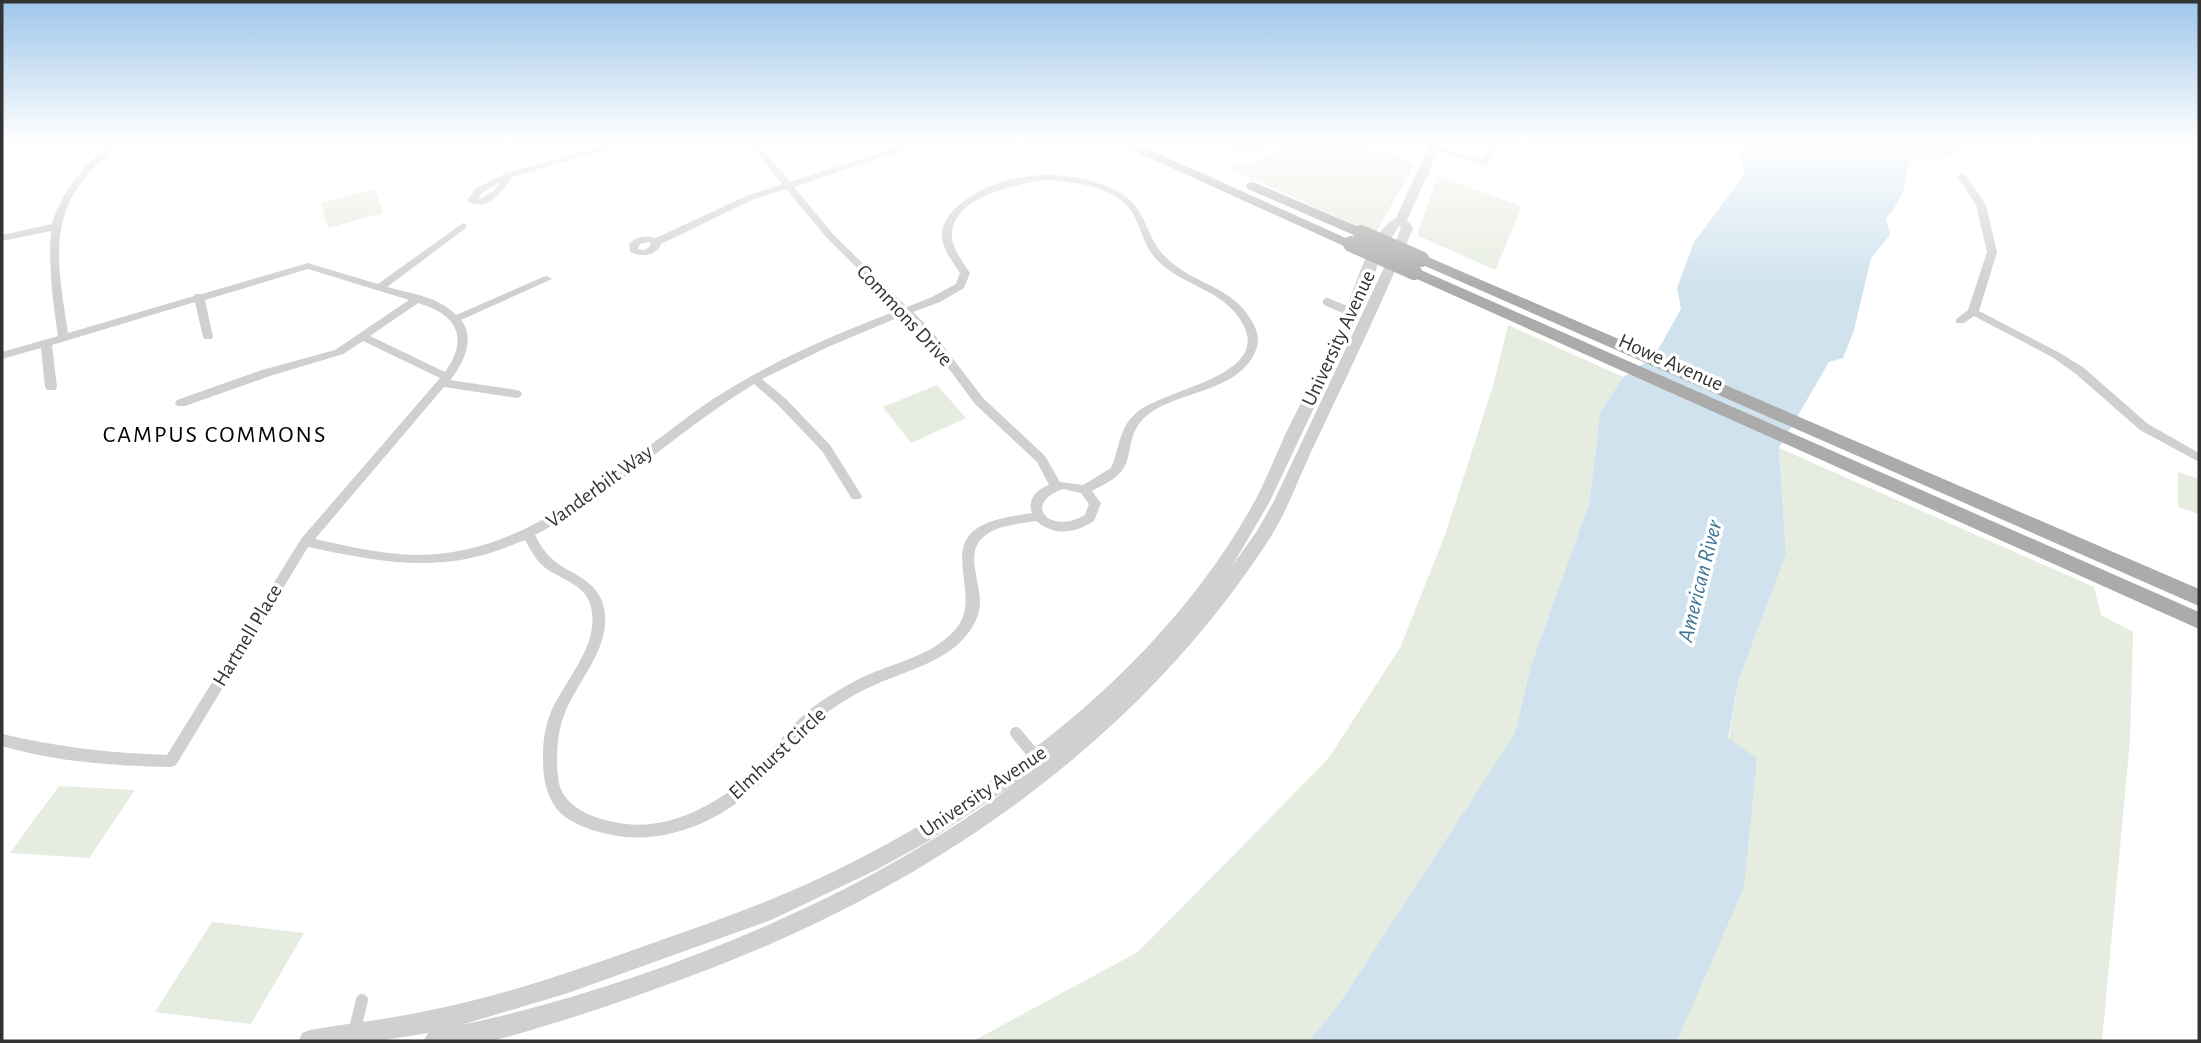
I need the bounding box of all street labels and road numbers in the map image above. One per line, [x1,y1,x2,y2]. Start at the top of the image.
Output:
street label: Commons Drive [853,261,957,370]
street label: University Avenue [1298,267,1379,409]
street label: Howe Avenue [1615,330,1726,395]
street label: Vanderbilt Way [542,441,656,532]
street label: Hartnell Place [209,581,286,690]
street label: Elmhurst Circle [725,703,830,803]
street label: University Avenue [917,742,1050,841]

